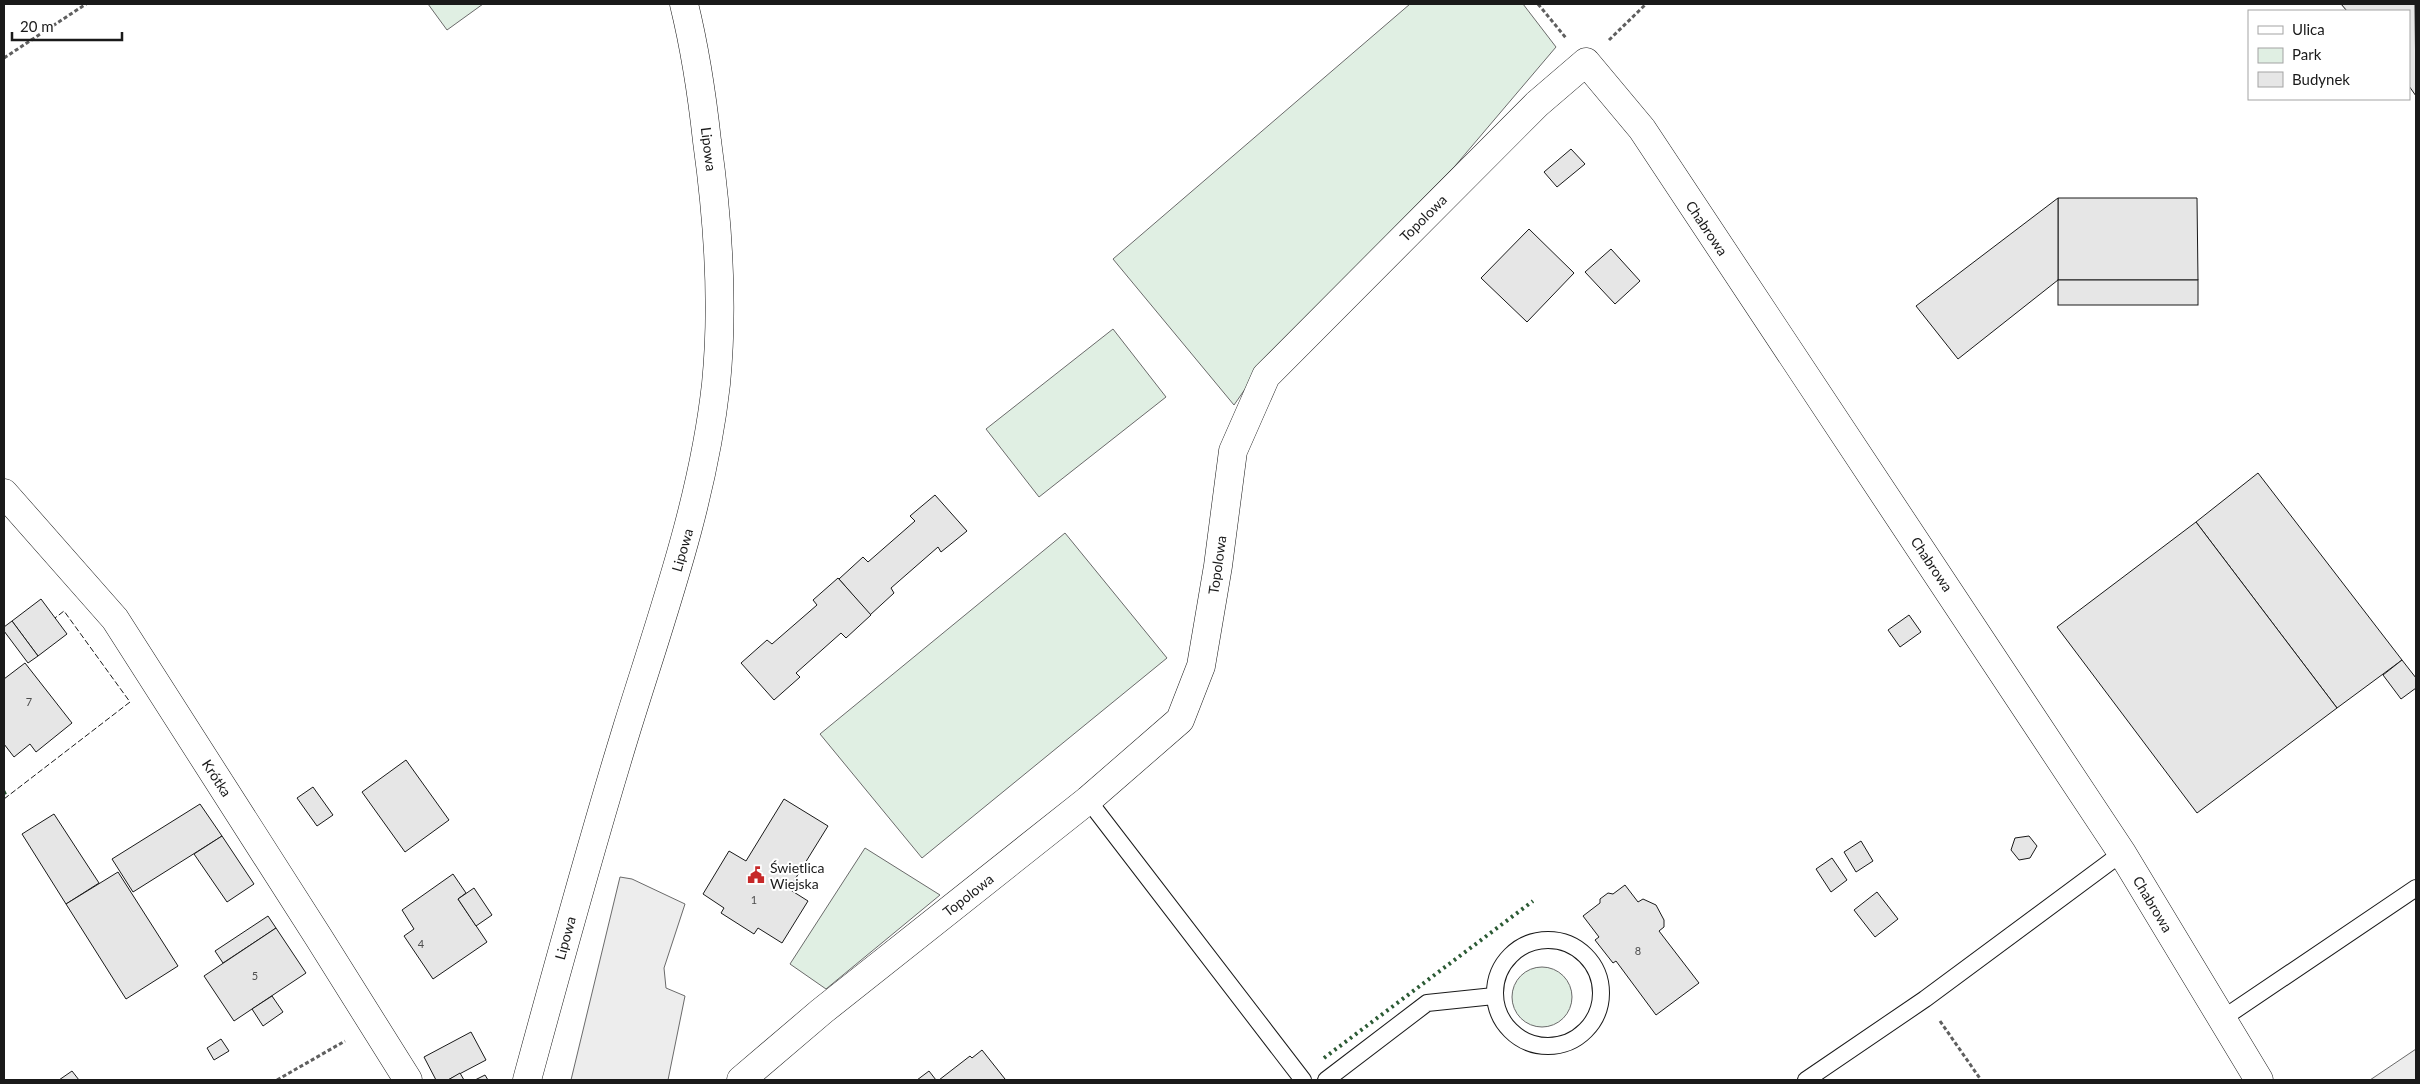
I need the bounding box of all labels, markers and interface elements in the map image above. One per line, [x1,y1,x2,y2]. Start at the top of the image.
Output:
scale bar [12,10,122,42]
legend [2248,10,2410,100]
text: 20 m [20,17,54,35]
text: Ulica [2292,20,2325,38]
text: Park [2292,45,2322,63]
text: Budynek [2292,70,2350,88]
street label: Lipowa [698,126,720,172]
street label: Topolowa [1396,191,1450,245]
street label: Chabrowa [1682,197,1732,259]
street label: Lipowa [668,526,696,574]
street label: Chabrowa [1907,533,1957,595]
street label: Topolowa [1204,534,1230,596]
house number: 7 [26,695,32,708]
street label: Krótka [199,756,235,800]
place label: Świetlica Wiejska [770,859,824,892]
public building icon: Świetlica Wiejska [746,865,766,885]
street label: Topolowa [939,870,997,920]
street label: Chabrowa [2130,873,2176,935]
house number: 1 [751,893,757,906]
street label: Lipowa [551,914,579,962]
house number: 4 [418,937,425,950]
house number: 8 [1635,944,1641,957]
house number: 5 [252,969,258,982]

